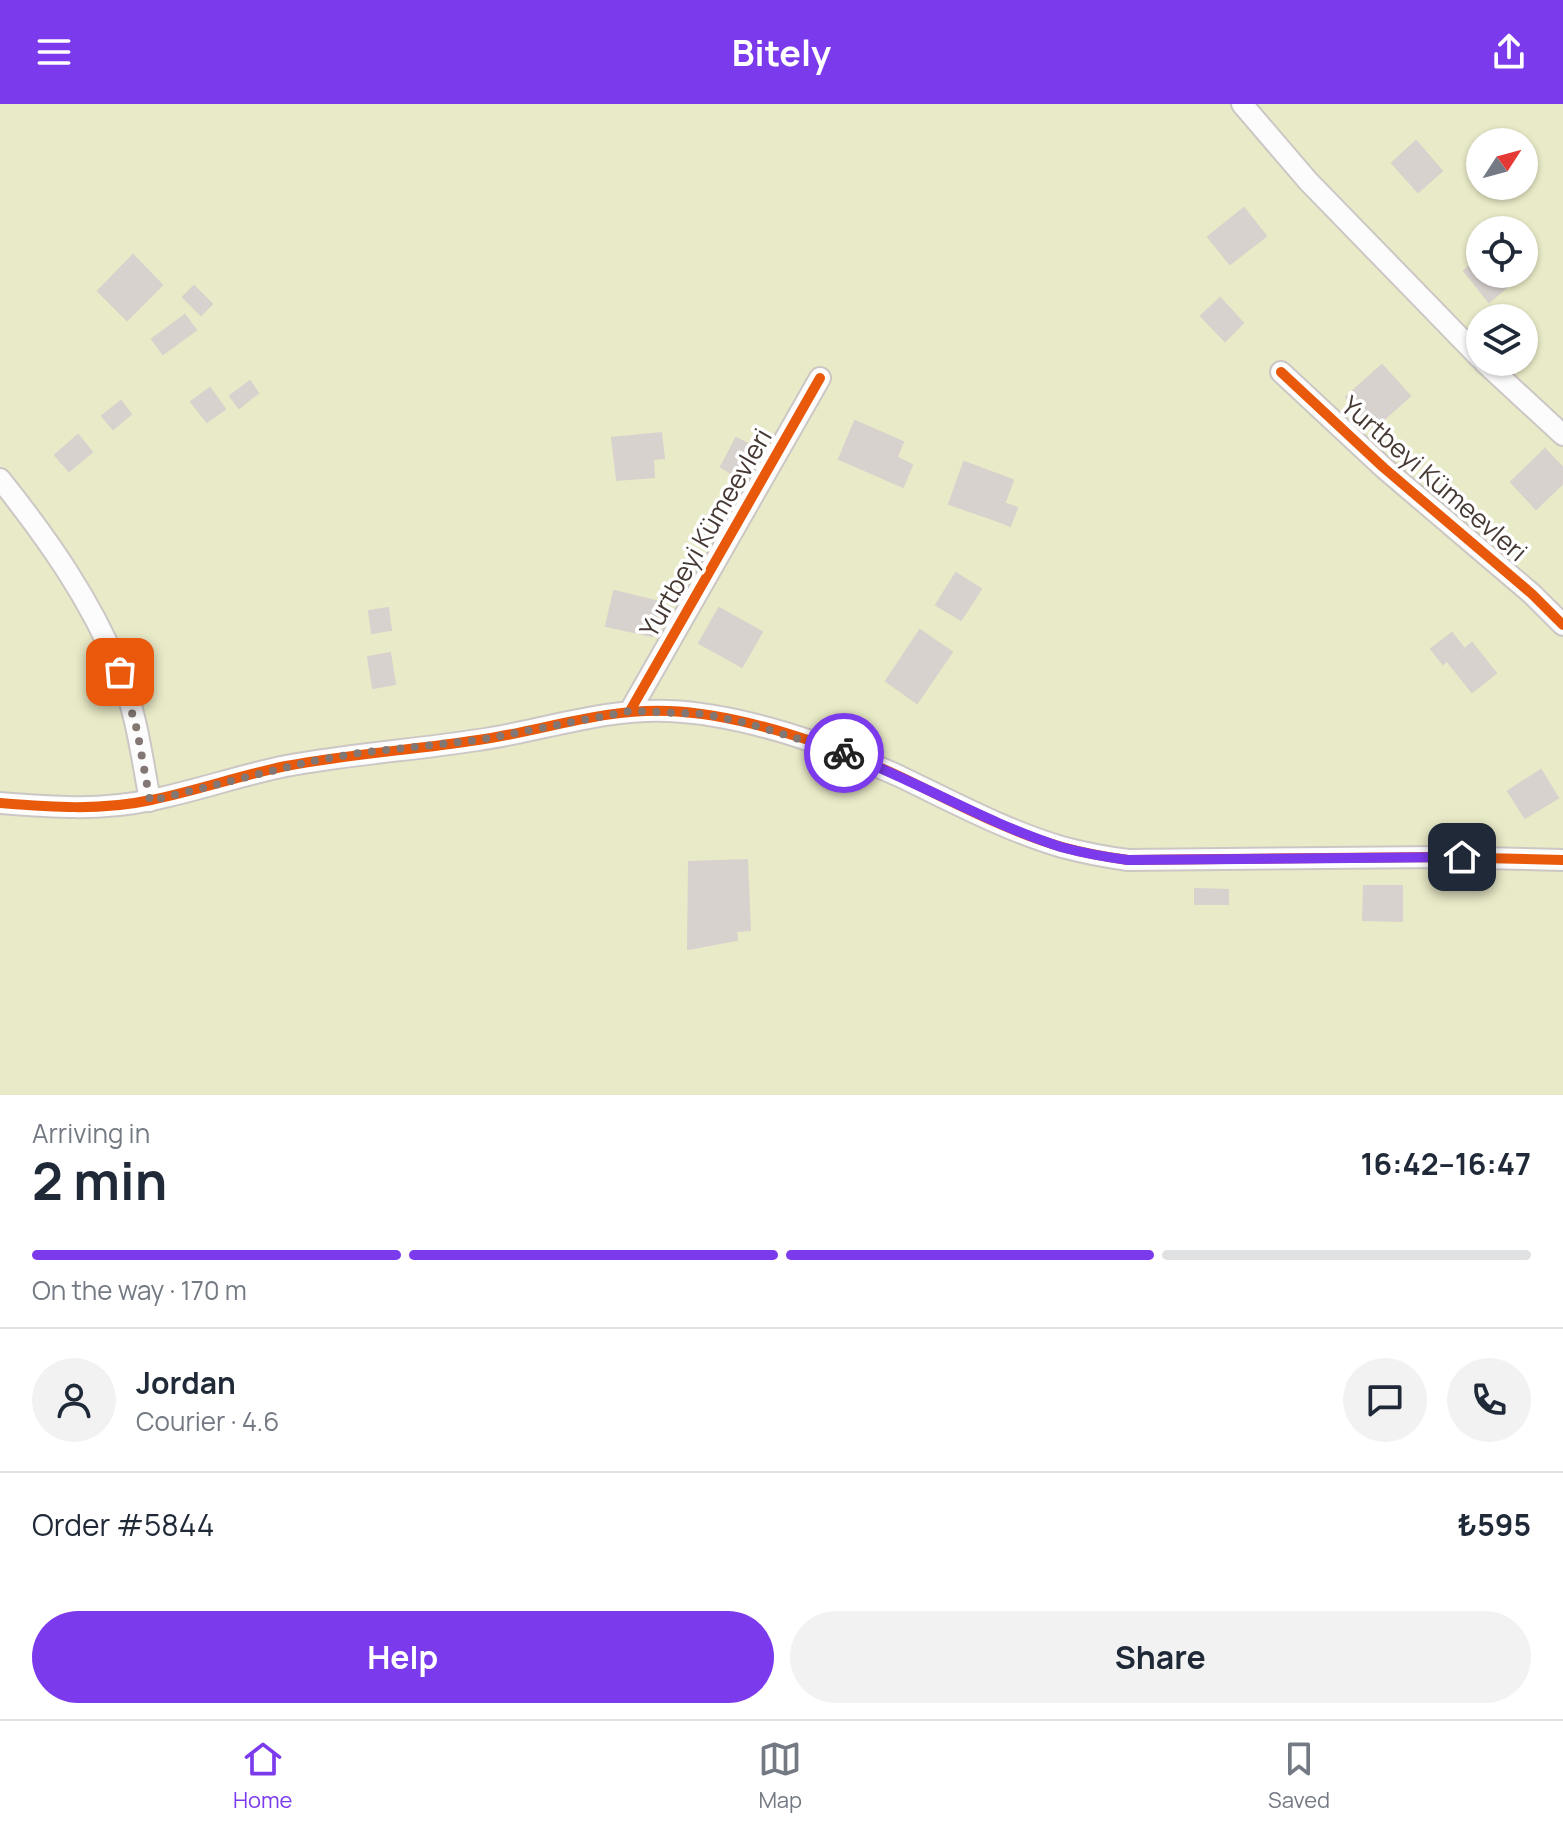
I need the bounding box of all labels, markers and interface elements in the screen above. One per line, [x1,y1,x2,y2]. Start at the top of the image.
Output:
text: Bitely [732,28,831,77]
icon: menu [32,30,76,74]
icon: share [1487,30,1531,74]
north arrow [1466,128,1538,200]
map controls [1466,128,1538,376]
button: locate [1466,216,1538,288]
button: layers [1466,304,1538,376]
street label: Yurtbeyi Kümeevleri [1334,387,1535,569]
street label: Yurtbeyi Kümeevleri [631,421,780,644]
pin [86,638,154,706]
icon: bag [98,650,142,694]
courier [804,713,884,793]
icon: bike [822,731,866,775]
pin [1428,823,1496,891]
icon: home [1440,835,1484,879]
text: Arriving in [32,1115,150,1151]
text: 16:42–16:47 [1360,1143,1531,1184]
text: 2 min [32,1145,167,1216]
text: On the way · 170 m [32,1272,247,1308]
button: person [32,1358,116,1442]
button: chat [1343,1358,1427,1442]
button: phone [1447,1358,1531,1442]
text: Jordan [136,1362,236,1403]
text: Courier · 4.6 [136,1403,279,1439]
text: Order #5844 [32,1504,214,1545]
text: ₺595 [1457,1504,1531,1545]
button: Help [32,1611,774,1703]
button: Share [790,1611,1531,1703]
tab: Home [233,1737,292,1815]
tab: Map [758,1737,802,1815]
tab: Saved [1268,1737,1330,1815]

